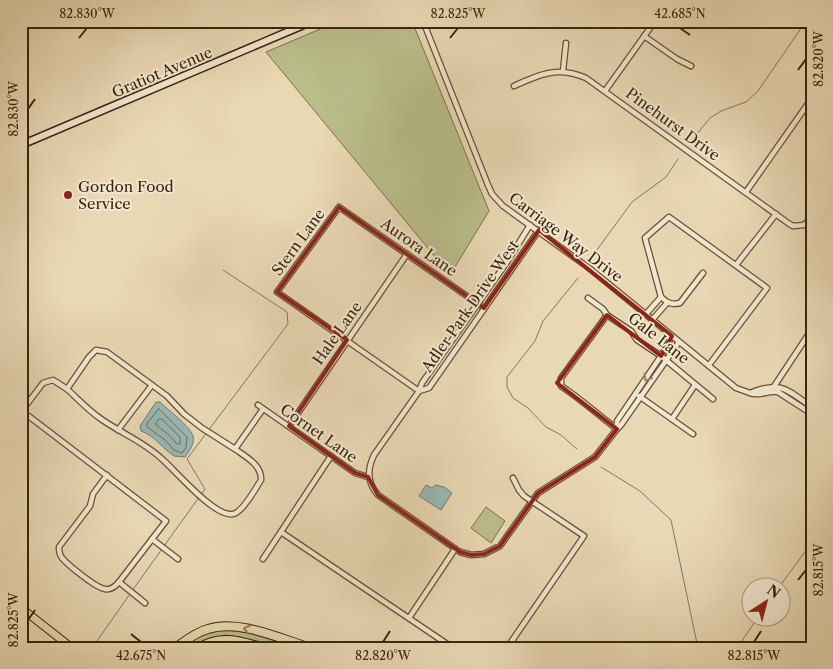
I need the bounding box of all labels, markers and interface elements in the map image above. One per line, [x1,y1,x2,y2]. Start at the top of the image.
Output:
text: 82.830°W [59,6,116,21]
text: 82.825°W [431,6,486,21]
text: 42.685°N [654,6,706,21]
text: 82.820°W [811,30,826,87]
street label: Gratiot Avenue [109,42,215,102]
text: 82.830°W [6,80,21,137]
street label: Pinehurst Drive [622,83,724,165]
place label: Gordon Food Service [78,177,174,213]
street label: Carriage Way Drive [505,188,627,286]
marker: Gordon Food Service [62,189,74,201]
street label: Stern Lane [267,205,329,279]
street label: Aurora Lane [376,213,461,280]
street label: Adler Park Drive West [417,236,523,377]
street label: Hale Lane [308,298,366,368]
street label: Gale Lane [625,308,693,368]
one-way arrow [644,372,653,381]
street label: Cornet Lane [277,399,361,467]
text: 82.815°W [811,543,826,596]
north arrow [740,576,790,626]
text: N [763,581,784,602]
text: 82.825°W [6,592,21,647]
one-way arrow [243,624,251,635]
text: 42.675°N [116,648,166,663]
text: 82.820°W [355,648,412,663]
text: 82.815°W [728,648,781,663]

